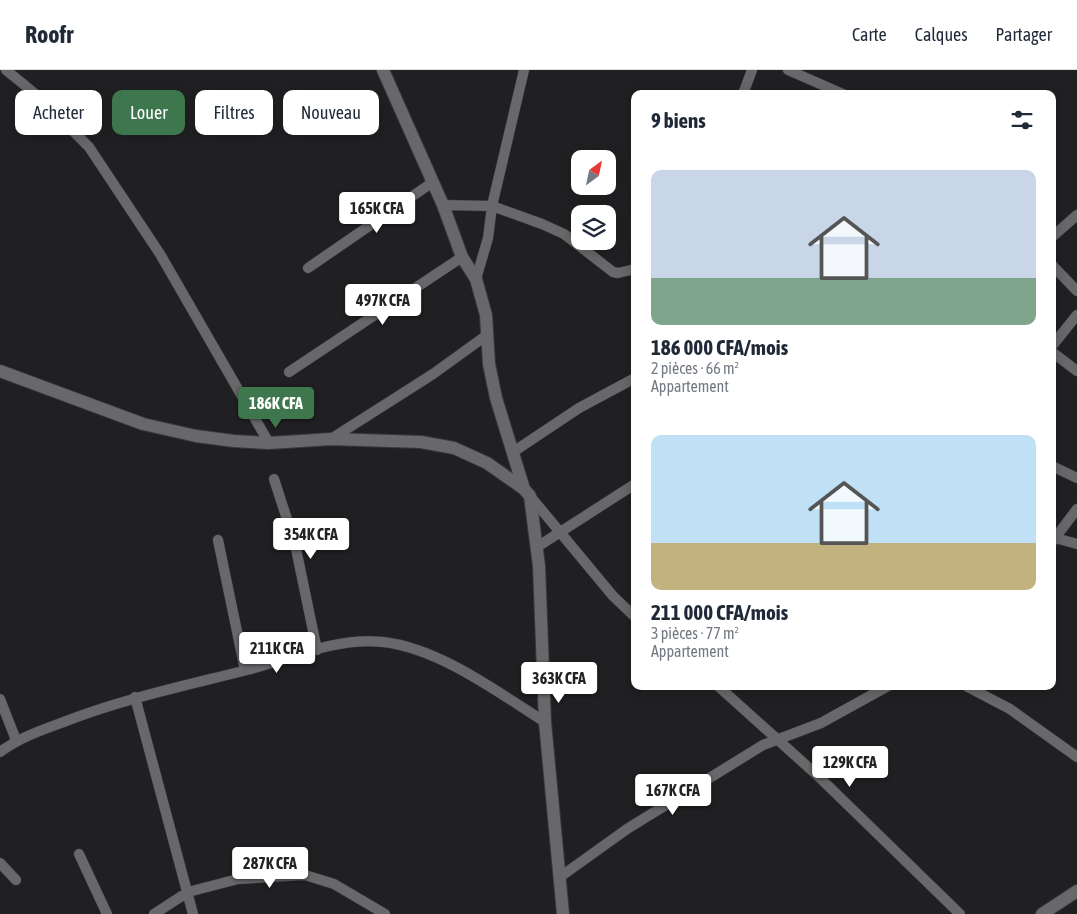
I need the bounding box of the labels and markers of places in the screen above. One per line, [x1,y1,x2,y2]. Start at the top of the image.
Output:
pin: 165K CFA [325,191,429,234]
pin: 497K CFA [331,284,435,326]
pin: 186K CFA [224,386,328,429]
pin: 354K CFA [259,518,363,560]
pin: 211K CFA [225,632,329,674]
pin: 363K CFA [507,662,611,704]
pin: 129K CFA [798,746,902,788]
pin: 167K CFA [621,774,725,816]
pin: 287K CFA [218,846,322,889]

